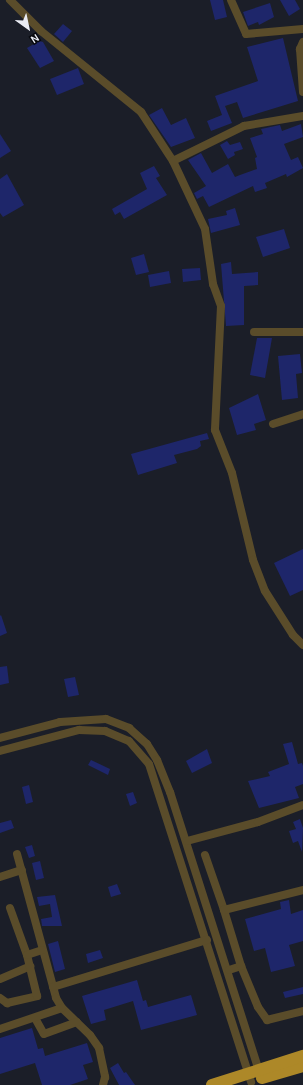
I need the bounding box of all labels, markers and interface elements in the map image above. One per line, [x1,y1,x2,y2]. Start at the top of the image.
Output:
north arrow [8,8,48,48]
text: N [28,31,42,46]

